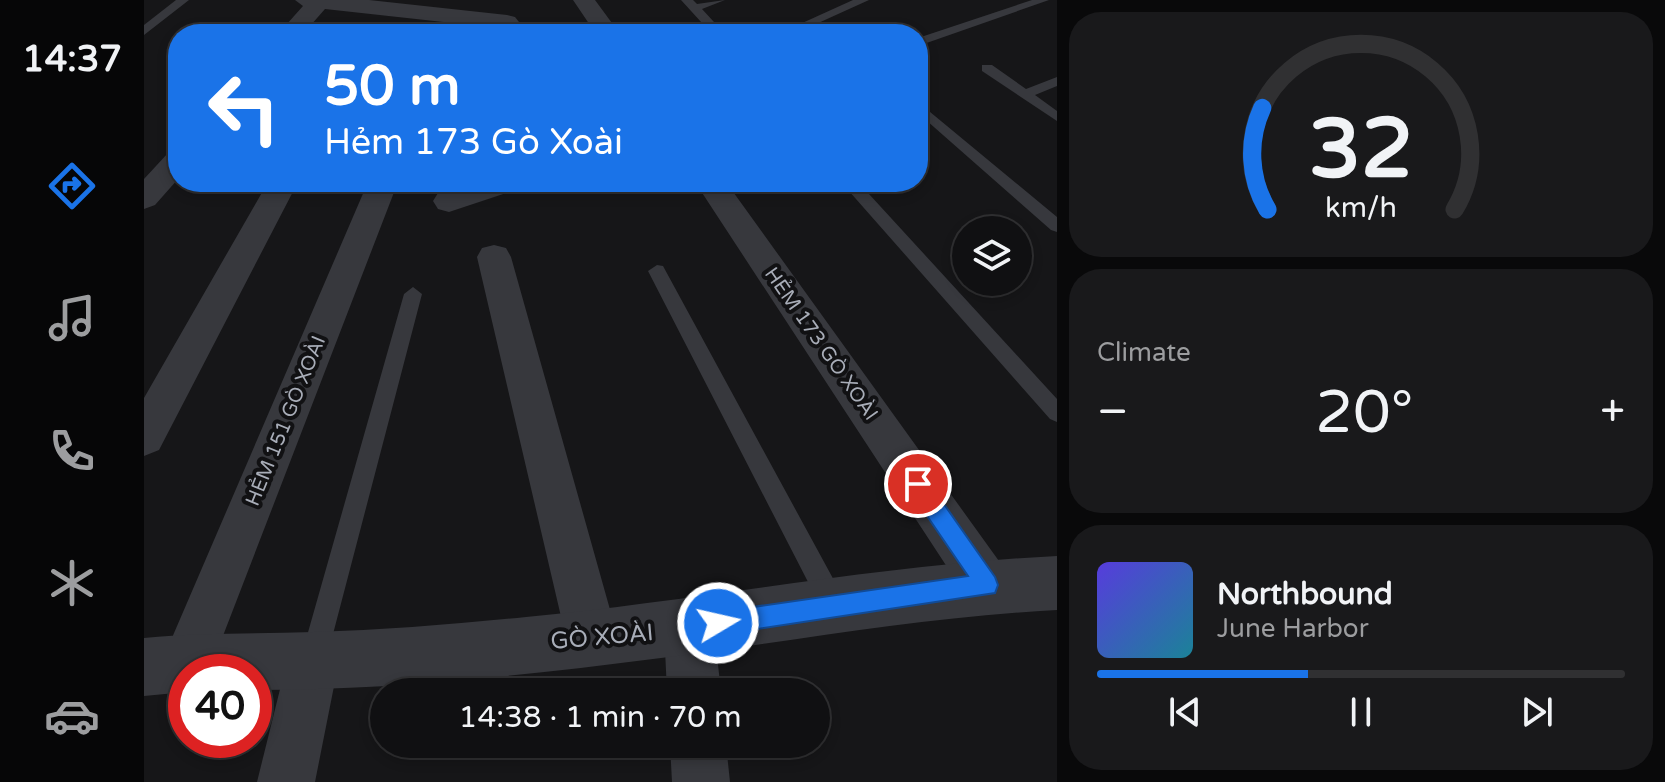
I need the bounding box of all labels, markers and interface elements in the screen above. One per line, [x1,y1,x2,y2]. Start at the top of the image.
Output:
text: 14:37 [22,38,122,81]
text: 50 m [324,53,460,120]
icon: left [192,56,296,160]
text: 32 [1309,100,1413,200]
text: Hẻm 173 Gò Xoài [324,121,623,164]
icon: directions [44,158,100,214]
text: km/h [1325,192,1397,226]
map controls [952,216,1032,296]
button: layers [952,216,1032,296]
street label: HẺM 173 GÒ XOÀI [759,262,884,425]
icon: music [44,290,100,346]
street label: HẺM 151 GÒ XOÀI [240,332,331,510]
text: Climate [1097,337,1191,368]
text: 20° [1315,377,1413,449]
text: − [1097,386,1128,439]
text: + [1600,386,1625,439]
icon: phone [44,423,100,479]
pin [884,450,952,518]
icon: arrive [896,462,940,506]
icon: climate [44,555,100,611]
text: Northbound [1217,576,1393,613]
position arrow [676,581,760,665]
text: June Harbor [1217,613,1369,644]
street label: GÒ XOÀI [549,617,655,656]
speed limit sign: 40 [168,654,272,758]
icon: car [44,688,100,744]
icon: previous [1163,690,1207,734]
icon: pause [1339,690,1383,734]
icon: next [1515,690,1559,734]
text: 14:38 · 1 min · 70 m [459,699,741,736]

